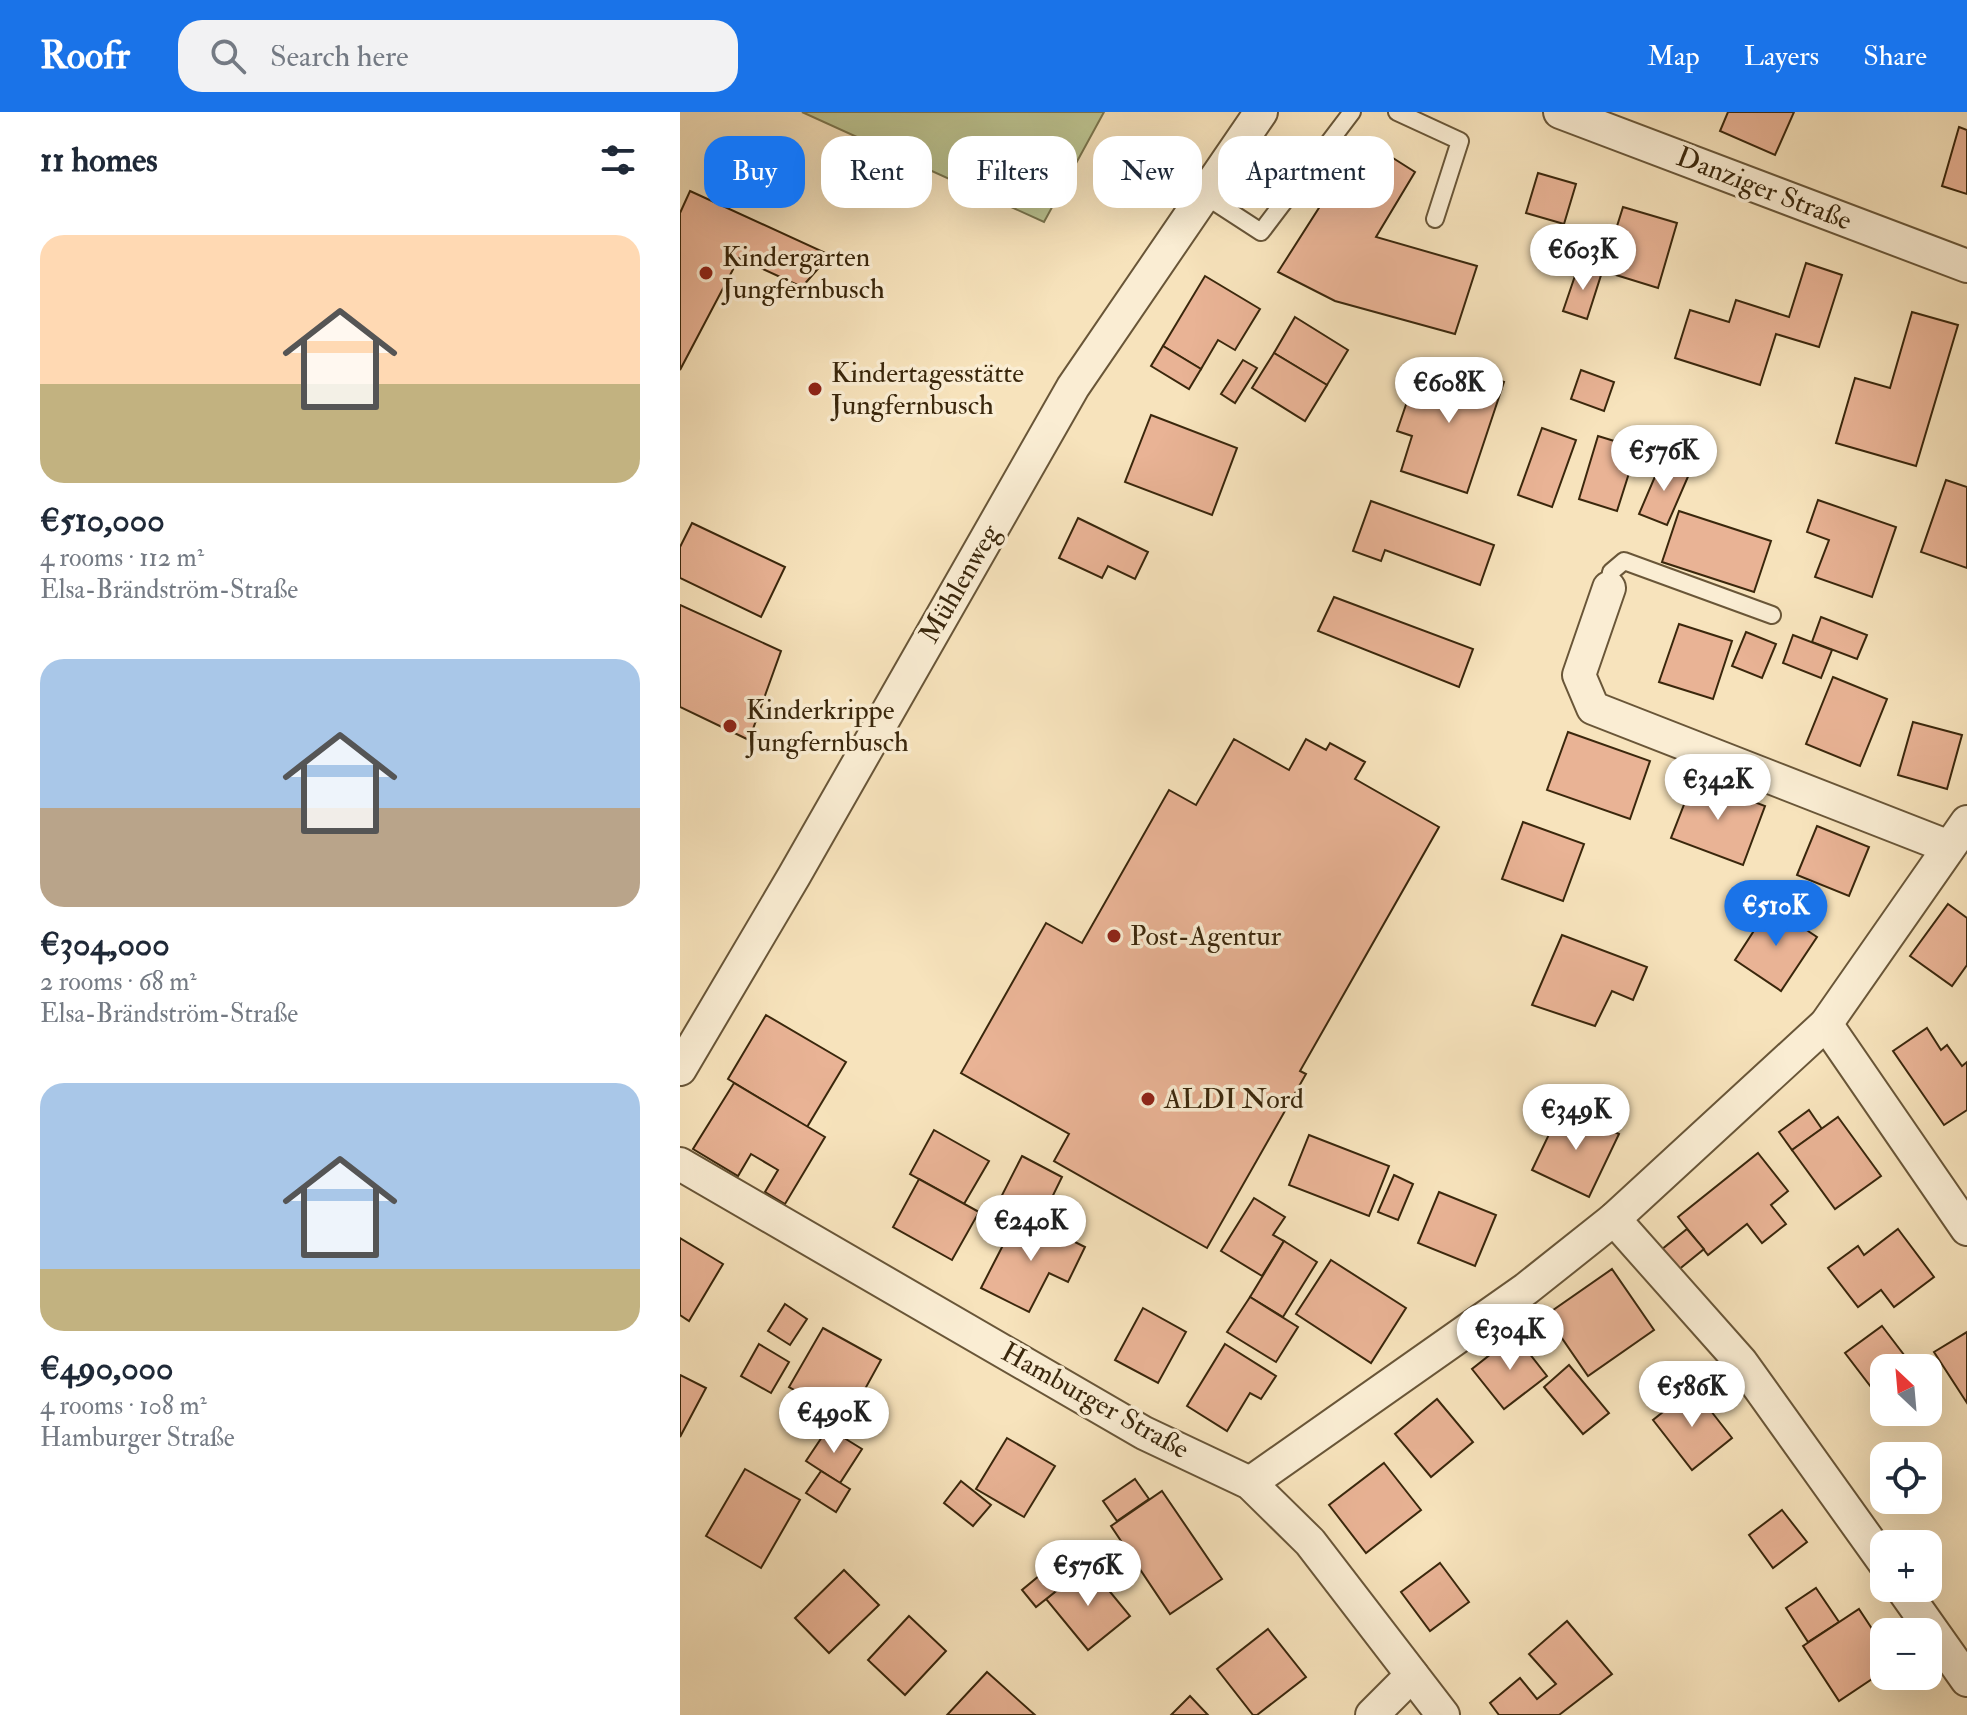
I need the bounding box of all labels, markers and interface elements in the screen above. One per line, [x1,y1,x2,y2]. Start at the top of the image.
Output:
search box [178,20,738,92]
text: Roofr [40,32,130,80]
icon: search [206,34,250,78]
text: Search here [270,38,409,75]
text: Map [1647,39,1700,74]
text: Layers [1744,39,1819,74]
text: Share [1863,39,1927,74]
chip: Buy [704,136,805,208]
chip: Rent [821,136,932,208]
chip: Filters [948,136,1077,208]
chip: New [1093,136,1202,208]
chip: Apartment [1218,136,1394,208]
icon: filters [596,138,640,182]
text: 11 homes [40,139,158,182]
street label: Danziger Straße [1671,140,1857,239]
pin: €603K [1527,224,1639,292]
text: €603K [1548,234,1618,266]
place label: Kindergarten Jungfernbusch [721,240,885,307]
marker: Kindergarten Jungfernbusch [697,264,715,282]
icon: home [268,287,412,431]
place label: Kindertagesstätte Jungfernbusch [830,356,1024,423]
pin: €608K [1393,357,1505,425]
text: €608K [1413,367,1485,399]
marker: Kindertagesstätte Jungfernbusch [806,380,824,398]
pin: €576K [1608,425,1720,493]
text: €576K [1629,435,1699,467]
text: €510,000 [40,499,165,542]
street label: Mühlenweg [912,517,1009,650]
text: 4 rooms · 112 m² [40,542,204,574]
text: Elsa-Brändström-Straße [40,574,298,606]
place label: Kinderkrippe Jungfernbusch [745,693,909,760]
icon: home [268,711,412,855]
marker: Kinderkrippe Jungfernbusch [721,717,739,735]
pin: €342K [1662,754,1774,822]
text: €342K [1683,764,1753,796]
pin: €510K [1720,880,1832,948]
text: €510K [1742,890,1810,922]
place label: Post-Agentur [1130,919,1282,954]
text: €304,000 [40,923,170,966]
marker: Post-Agentur [1105,927,1123,945]
text: 2 rooms · 68 m² [40,966,197,998]
text: Elsa-Brändström-Straße [40,998,298,1030]
place label: ALDI Nord [1163,1082,1304,1117]
pin: €349K [1520,1084,1632,1152]
marker: ALDI Nord [1139,1090,1157,1108]
text: €349K [1541,1094,1611,1126]
icon: home [268,1135,412,1279]
pin: €240K [975,1195,1087,1263]
text: €240K [994,1205,1068,1237]
pin: €304K [1454,1304,1566,1372]
text: €304K [1475,1314,1545,1346]
street label: Hamburger Straße [995,1335,1195,1467]
text: €490,000 [40,1347,173,1390]
north arrow [1870,1354,1942,1426]
map controls [1870,1354,1942,1690]
pin: €586K [1636,1361,1748,1429]
text: €586K [1657,1371,1727,1403]
pin: €490K [778,1387,890,1455]
text: 4 rooms · 108 m² [40,1390,207,1422]
text: €490K [797,1397,871,1429]
text: Hamburger Straße [40,1422,235,1454]
button: locate [1870,1442,1942,1514]
button: + [1870,1530,1942,1602]
pin: €576K [1032,1540,1144,1608]
text: €576K [1053,1550,1123,1582]
button: − [1870,1618,1942,1690]

